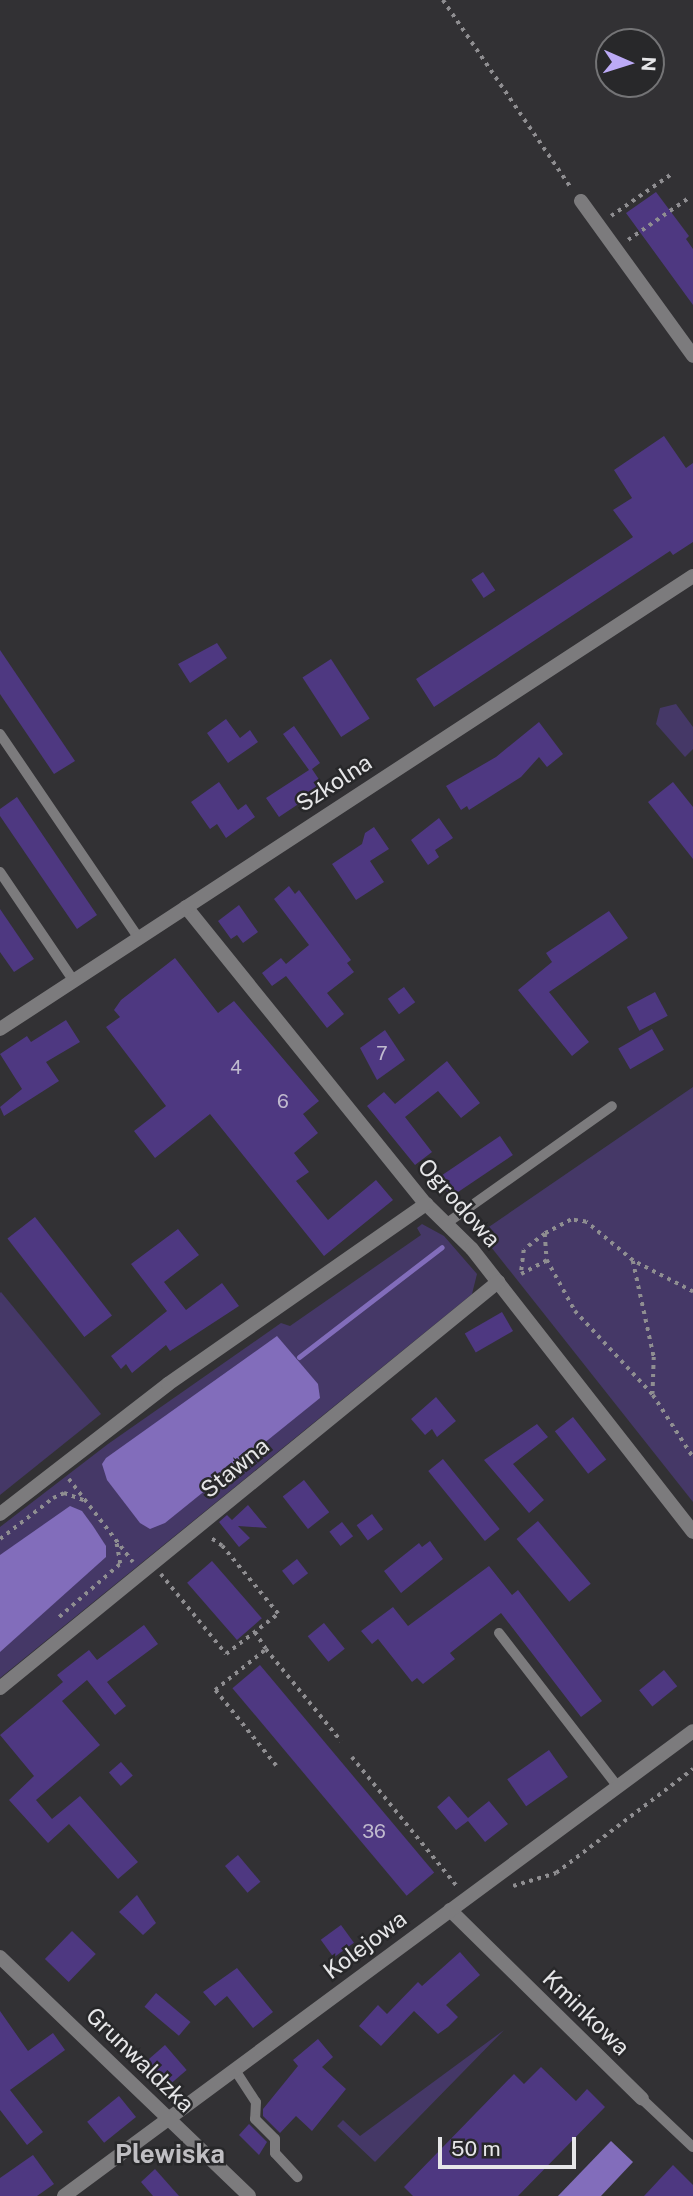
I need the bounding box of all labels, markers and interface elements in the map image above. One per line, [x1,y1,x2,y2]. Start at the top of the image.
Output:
north arrow [595,28,665,98]
text: N [638,56,660,72]
street label: Szkolna [291,748,377,818]
house number: 7 [376,1043,388,1065]
house number: 4 [230,1057,242,1079]
house number: 6 [277,1091,289,1113]
street label: Ogrodowa [412,1153,506,1253]
street label: Stawna [195,1432,275,1504]
house number: 36 [362,1821,386,1843]
street label: Kolejowa [318,1905,412,1985]
street label: Kminkowa [537,1965,635,2061]
street label: Grunwaldzka [80,2002,200,2118]
scale bar [441,2122,579,2166]
text: 50 m [451,2136,501,2161]
district label: Plewiska [115,2138,225,2170]

